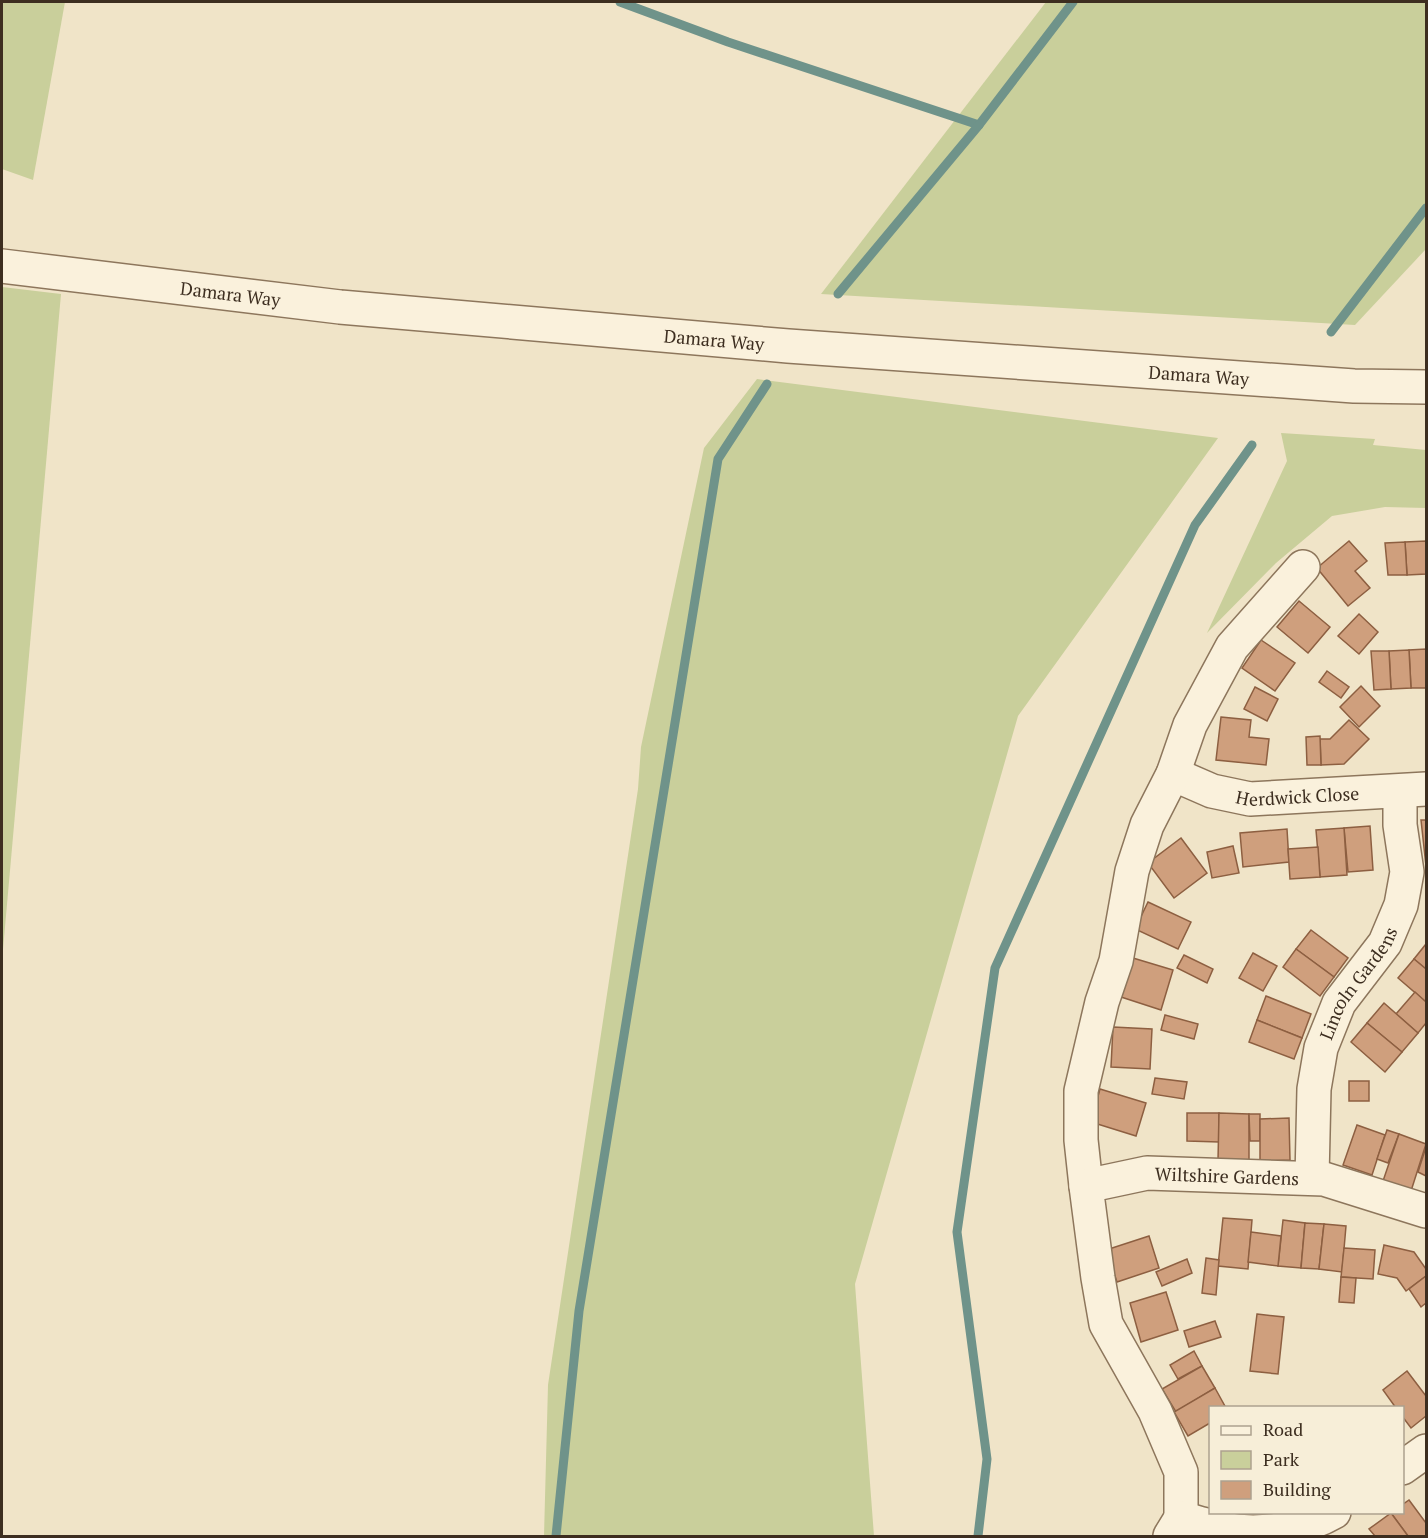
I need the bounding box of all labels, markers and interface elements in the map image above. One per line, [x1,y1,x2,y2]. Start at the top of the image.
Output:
street label: Damara Way [179,276,283,312]
street label: Damara Way [663,323,766,356]
street label: Damara Way [1148,360,1251,391]
street label: Herdwick Close [1234,781,1360,811]
street label: Lincoln Gardens [1314,923,1402,1043]
street label: Wiltshire Gardens [1154,1161,1300,1190]
legend [1209,1406,1404,1514]
text: Road [1263,1417,1303,1441]
text: Park [1263,1447,1300,1471]
text: Building [1263,1477,1331,1501]

